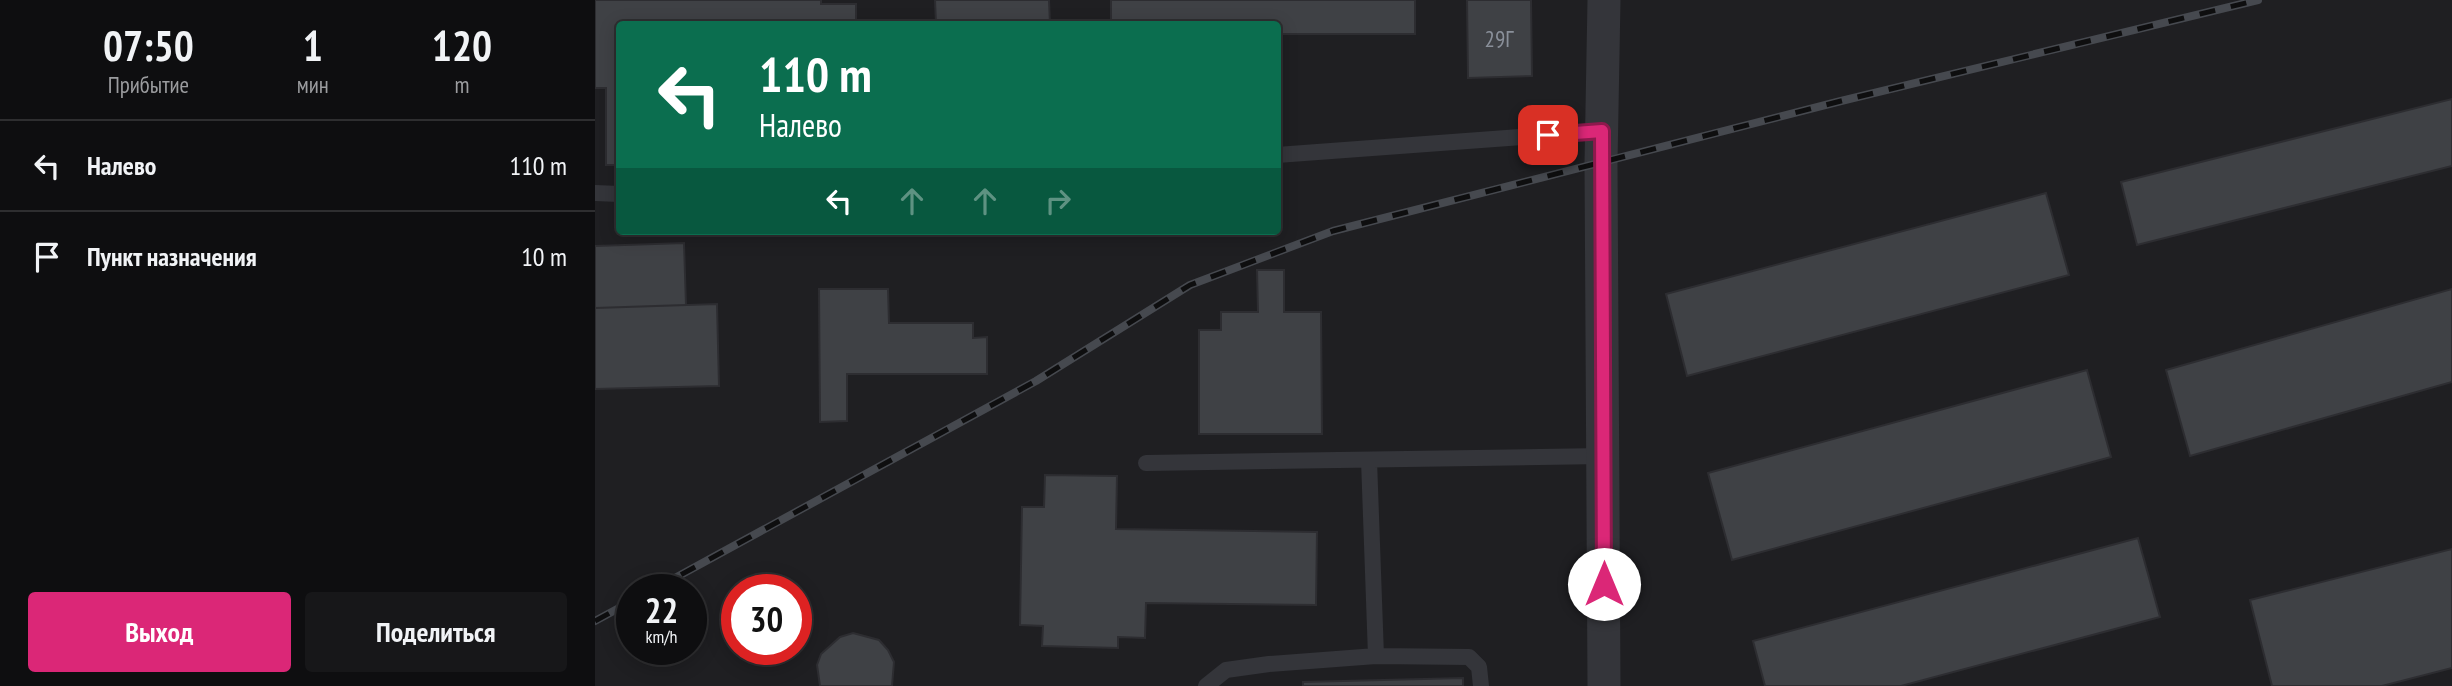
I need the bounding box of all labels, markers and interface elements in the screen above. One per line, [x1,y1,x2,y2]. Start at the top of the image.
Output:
text: 07:50 [103,18,194,73]
text: 1 [303,18,323,73]
text: 120 [432,18,492,73]
house number: 29Г [1485,24,1514,53]
text: 110 m [759,42,872,106]
icon: left [644,49,735,140]
text: Прибытие [108,70,189,99]
text: мин [297,70,329,99]
text: m [454,70,469,99]
text: Налево [759,104,842,146]
pin [1518,105,1578,165]
icon: arrive [1529,116,1567,154]
icon: left [28,147,66,185]
text: Налево [87,149,156,182]
text: 110 m [509,149,567,182]
icon: left [820,182,858,220]
icon: ahead [893,182,931,220]
icon: ahead [966,182,1004,220]
icon: right [1039,182,1077,220]
icon: arrive [28,238,66,276]
text: Пункт назначения [87,240,257,273]
text: 10 m [521,240,567,273]
position arrow [1567,547,1641,621]
speed limit sign: 30 [721,574,812,665]
text: 22 [645,587,678,633]
button: Выход [28,592,291,672]
button: Поделиться [305,592,567,672]
text: km/h [646,625,677,648]

